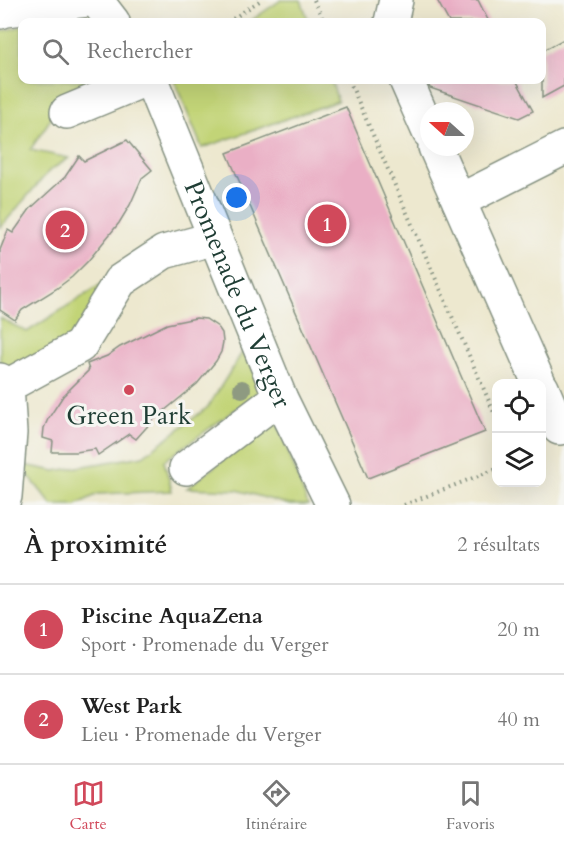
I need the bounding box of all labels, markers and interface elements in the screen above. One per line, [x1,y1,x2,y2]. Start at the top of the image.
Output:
search box [18,18,546,84]
icon: search [39,35,72,68]
text: Rechercher [87,36,192,66]
north arrow [420,102,474,156]
street label: Promenade du Verger [176,175,300,414]
your location [222,183,251,212]
pin: 1 [308,202,346,246]
pin: 2 [46,208,84,252]
map controls [492,379,546,487]
button: locate [492,379,546,433]
marker: Green Park [122,383,136,397]
place label: Green Park [66,398,192,433]
button: layers [492,433,546,487]
text: À proximité [24,527,167,562]
text: 2 résultats [457,531,540,558]
text: Piscine AquaZena [81,601,263,631]
text: 1 [38,616,49,643]
text: 20 m [497,616,540,643]
text: Sport · Promenade du Verger [81,631,329,658]
text: West Park [81,691,182,721]
text: 2 [38,706,49,733]
text: 40 m [497,706,540,733]
text: Lieu · Promenade du Verger [81,721,321,748]
tab: Carte [69,777,107,835]
tab: Itinéraire [246,777,307,835]
tab: Favoris [446,777,495,835]

